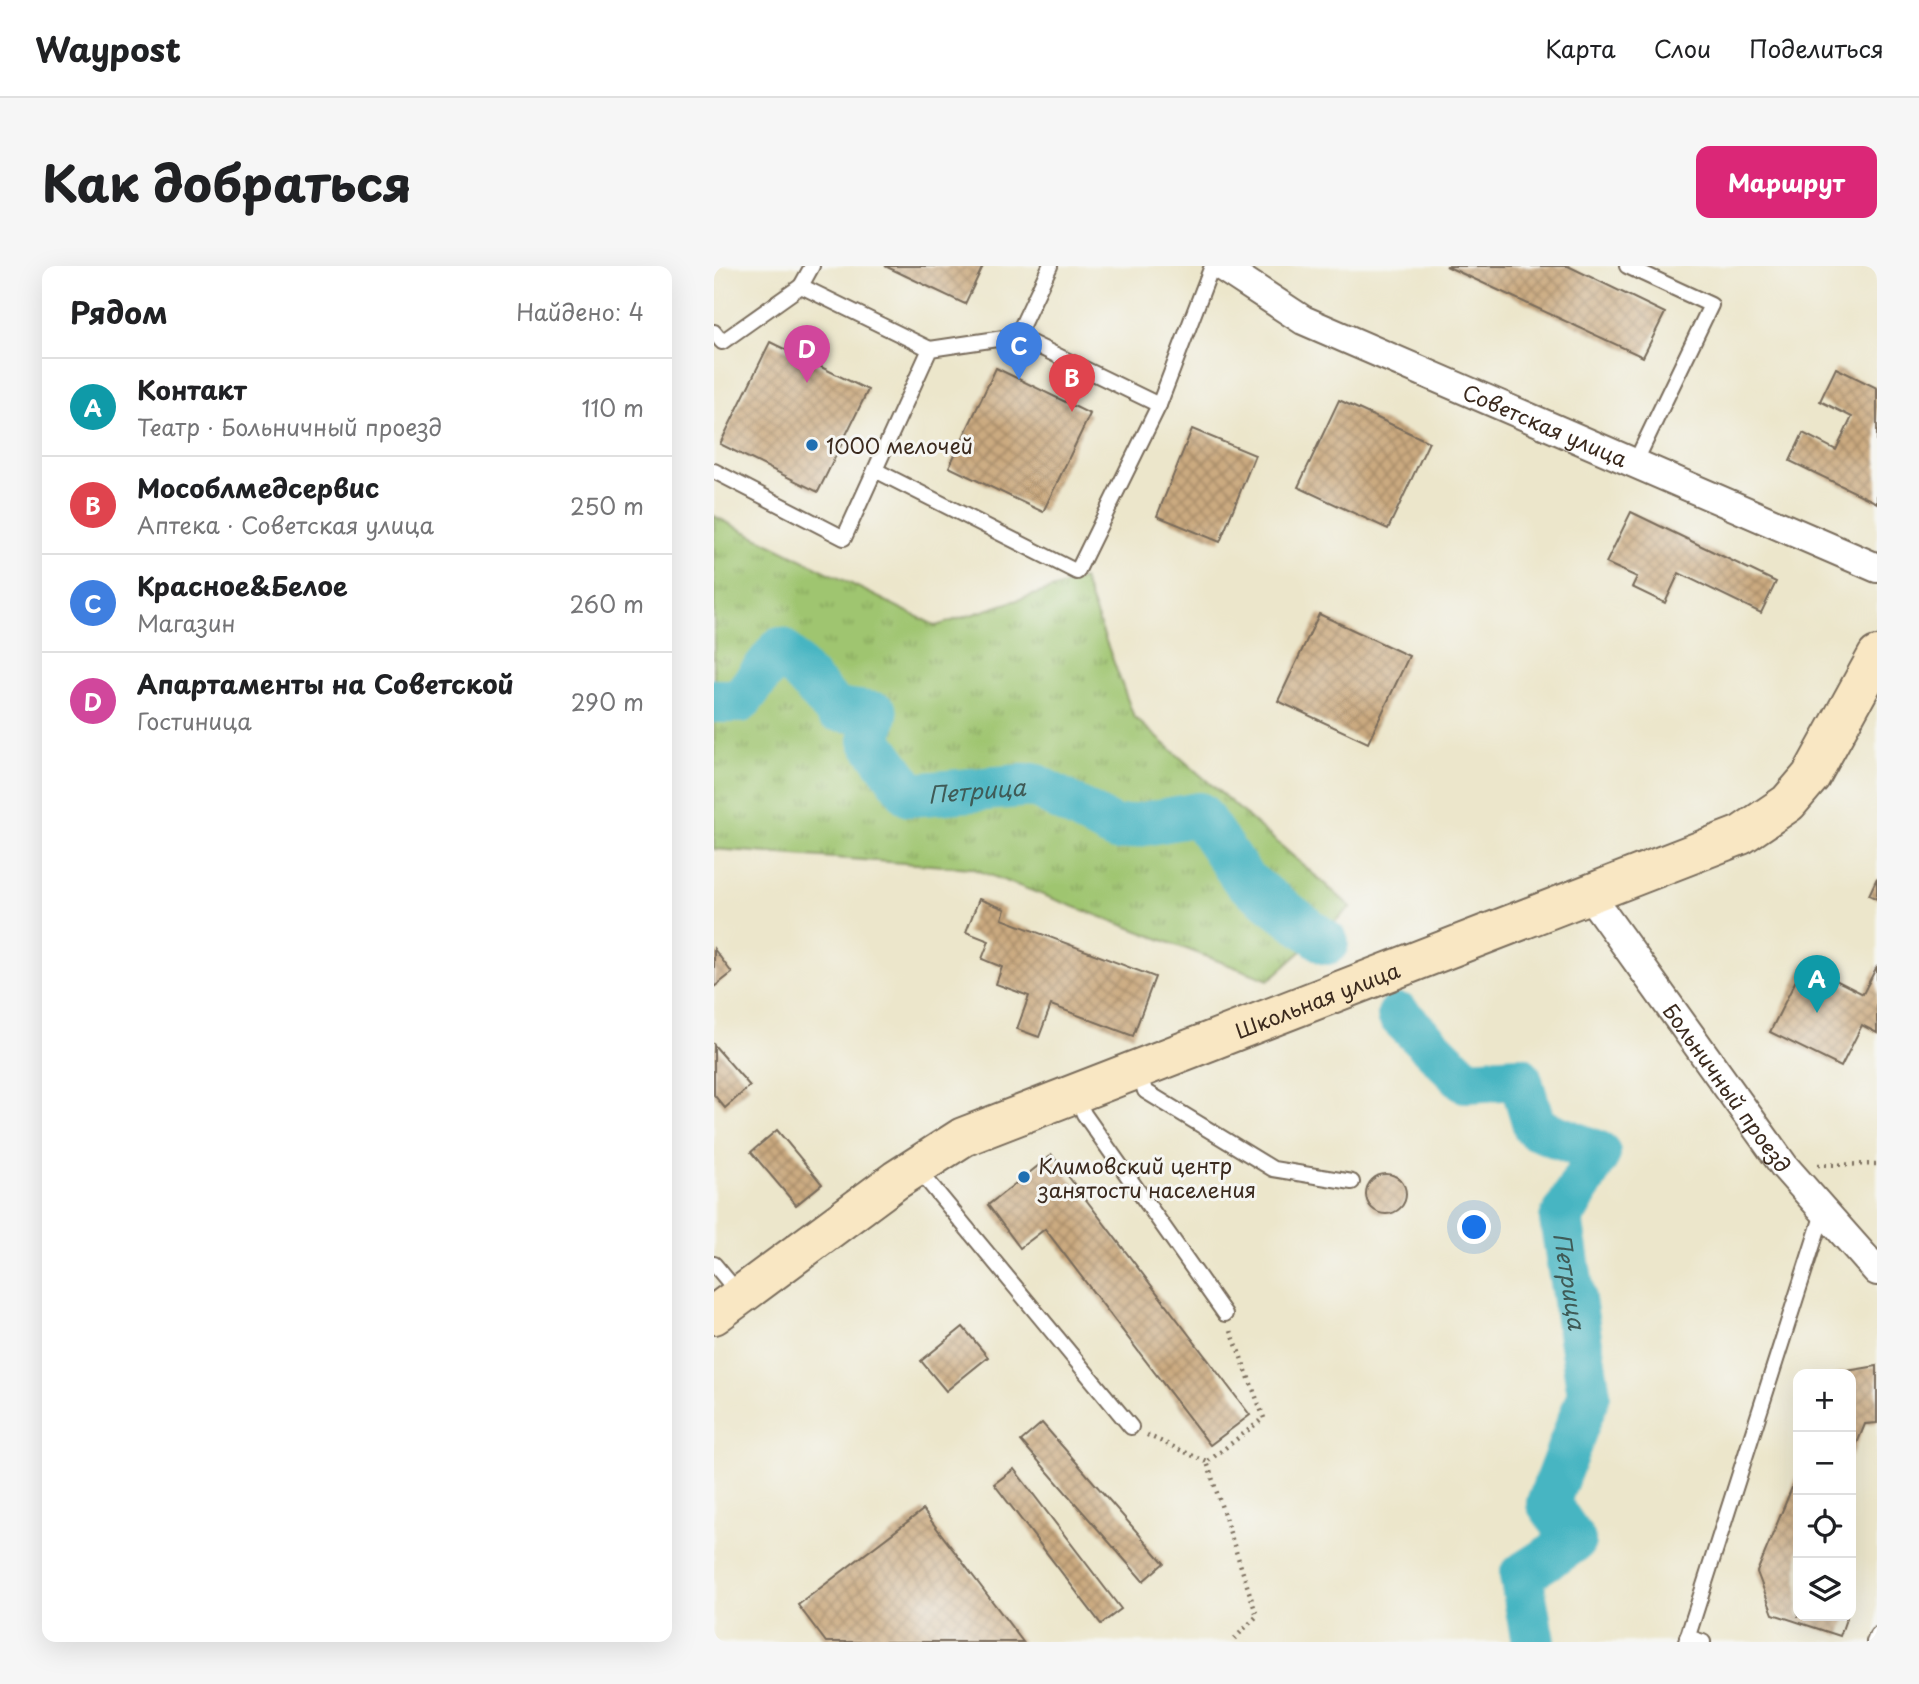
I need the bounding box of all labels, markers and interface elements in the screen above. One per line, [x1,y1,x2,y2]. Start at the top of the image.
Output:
text: Waypost [35,23,181,73]
text: Карта [1545,30,1616,66]
text: Слои [1654,30,1711,66]
text: Поделиться [1749,30,1884,66]
text: Как добраться [42,145,412,219]
button: Маршрут [1696,146,1877,218]
text: Рядом [70,289,168,334]
text: Найдено: 4 [516,294,644,329]
pin: C [996,322,1042,380]
pin: D [784,325,830,383]
pin: B [1049,354,1095,412]
text: Контакт [137,370,247,409]
street label: Советская улица [1458,375,1633,475]
text: A [84,390,102,425]
text: 110 m [582,390,644,425]
text: Театр · Больничный проезд [137,409,442,444]
place label: 1000 мелочей [826,429,973,461]
marker: 1000 мелочей [804,437,820,453]
text: Мособлмедсервис [137,468,379,507]
text: B [85,488,101,523]
text: 250 m [570,488,644,523]
text: Аптека · Советская улица [137,507,434,542]
text: Красное&Белое [137,566,348,605]
text: C [84,586,102,621]
text: 260 m [569,586,644,621]
text: Магазин [137,605,236,640]
text: Апартаменты на Советской [137,664,514,703]
text: D [84,684,102,719]
text: 290 m [571,684,644,719]
text: Гостиница [137,703,252,738]
water label: Петрица [927,768,1027,811]
street label: Школьная улица [1230,953,1405,1046]
pin: A [1794,955,1840,1013]
street label: Больничный проезд [1656,996,1799,1179]
place label: Климовский центр занятости населения [1037,1149,1256,1205]
marker: Климовский центр занятости населения [1016,1169,1032,1185]
your location [1457,1210,1491,1244]
water label: Петрица [1546,1230,1596,1333]
map controls [1793,1369,1856,1621]
button: + [1793,1369,1856,1432]
button: − [1793,1432,1856,1495]
button: locate [1793,1495,1856,1558]
button: layers [1793,1558,1856,1621]

